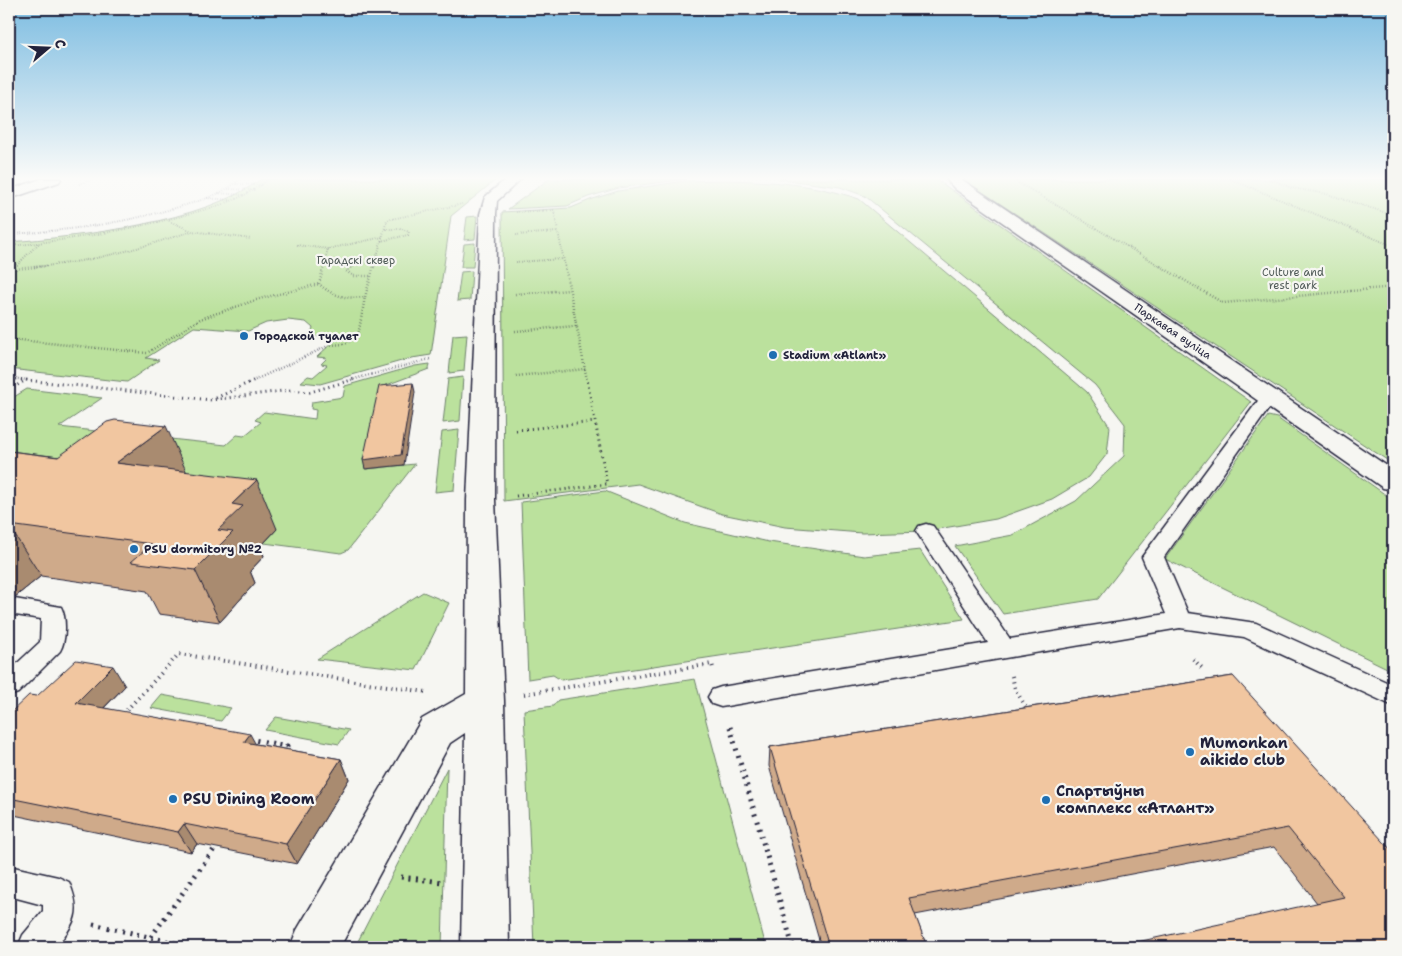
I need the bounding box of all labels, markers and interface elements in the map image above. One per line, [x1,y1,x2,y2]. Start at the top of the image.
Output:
north arrow [22,22,72,72]
text: С [50,37,70,51]
park label: Гарадскі сквер [317,253,395,268]
park label: Culture and rest park [1262,265,1324,293]
street label: Паркавая вуліца [1131,300,1214,363]
place label: Городской туалет [254,329,359,344]
marker: Городской туалет [238,330,250,342]
place label: Stadium «Atlant» [783,348,887,363]
marker: Stadium «Atlant» [767,349,779,361]
place label: PSU dormitory №2 [144,541,263,557]
marker: PSU dormitory №2 [128,543,140,555]
place label: Mumonkan aikido club [1200,733,1288,770]
marker: Mumonkan aikido club [1184,746,1196,758]
place label: Спартыўны комплекс «Атлант» [1056,781,1214,818]
place label: PSU Dining Room [183,789,315,809]
marker: PSU Dining Room [167,793,179,805]
marker: Спартыўны комплекс «Атлант» [1040,794,1052,806]

